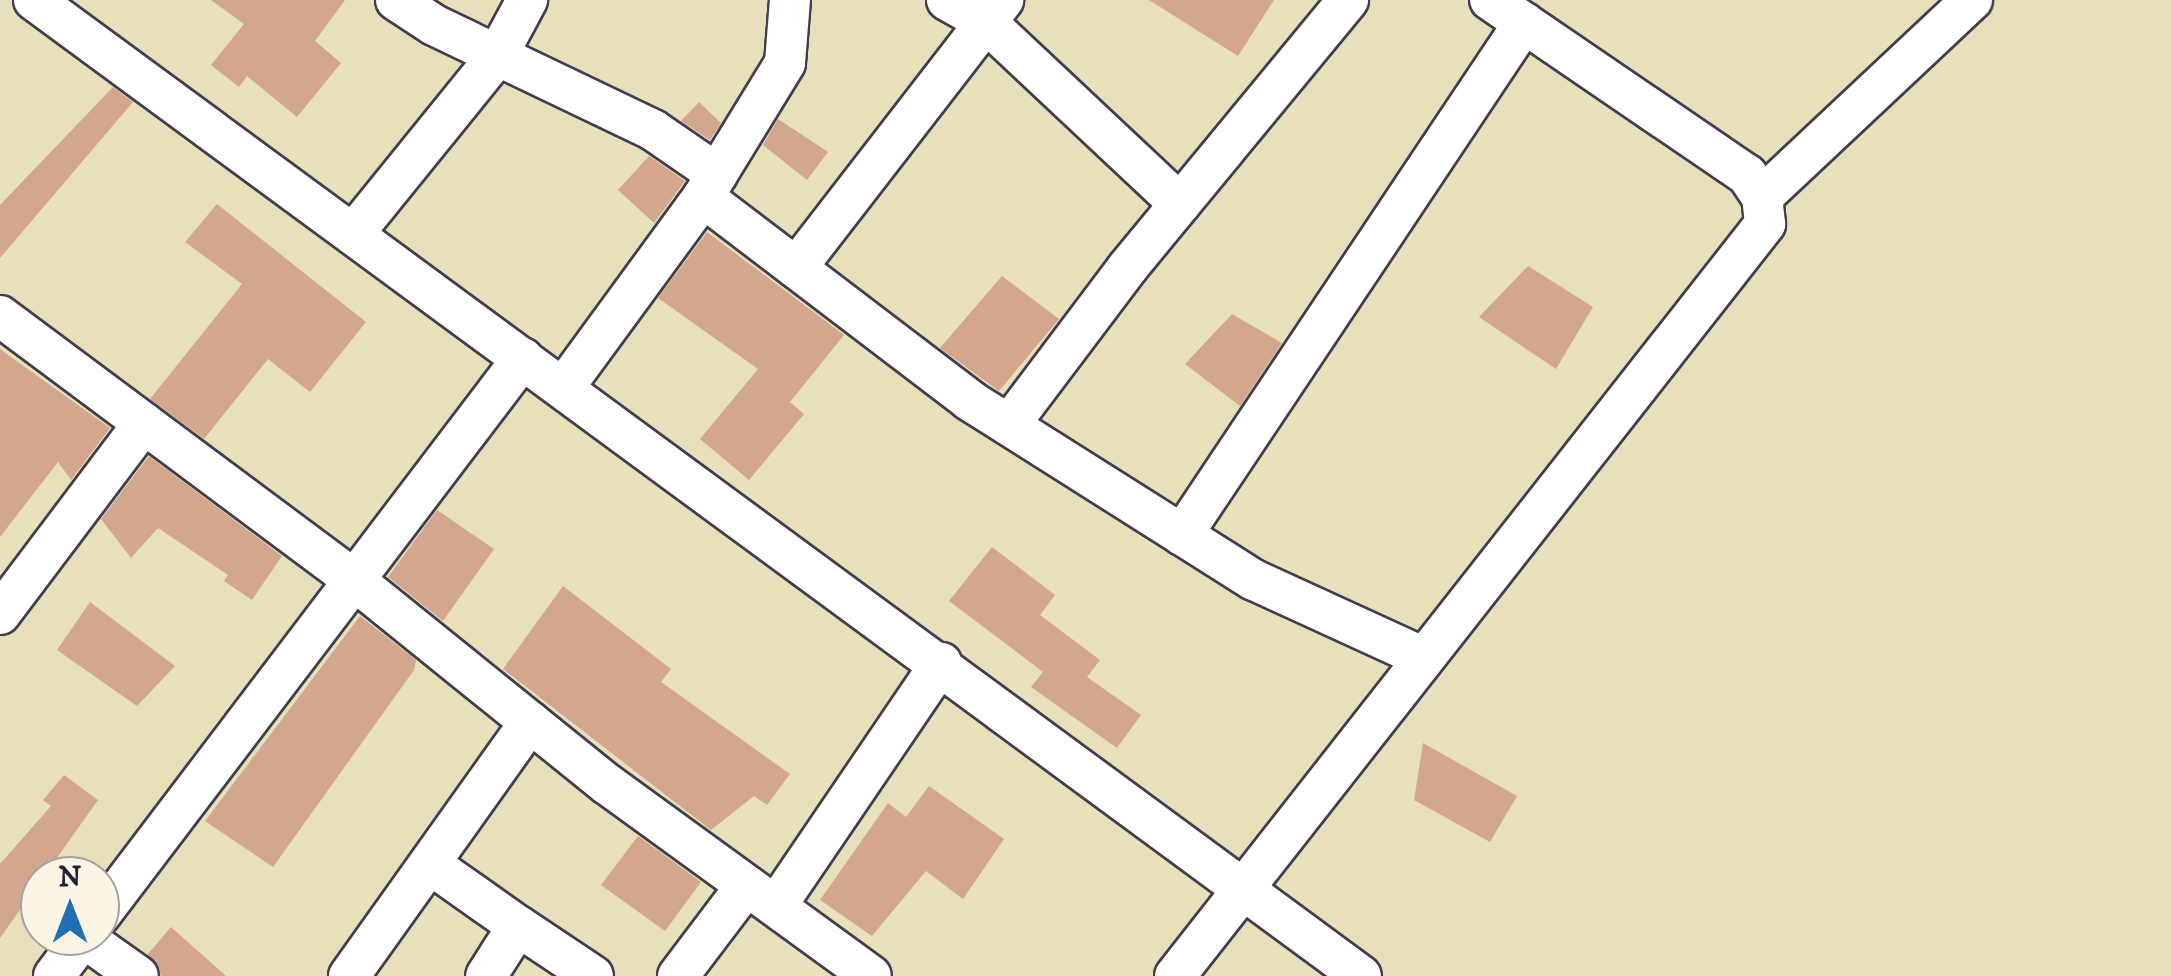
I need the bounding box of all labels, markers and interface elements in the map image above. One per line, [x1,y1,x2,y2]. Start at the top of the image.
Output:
north arrow [20,856,120,956]
text: N [59,860,81,895]

